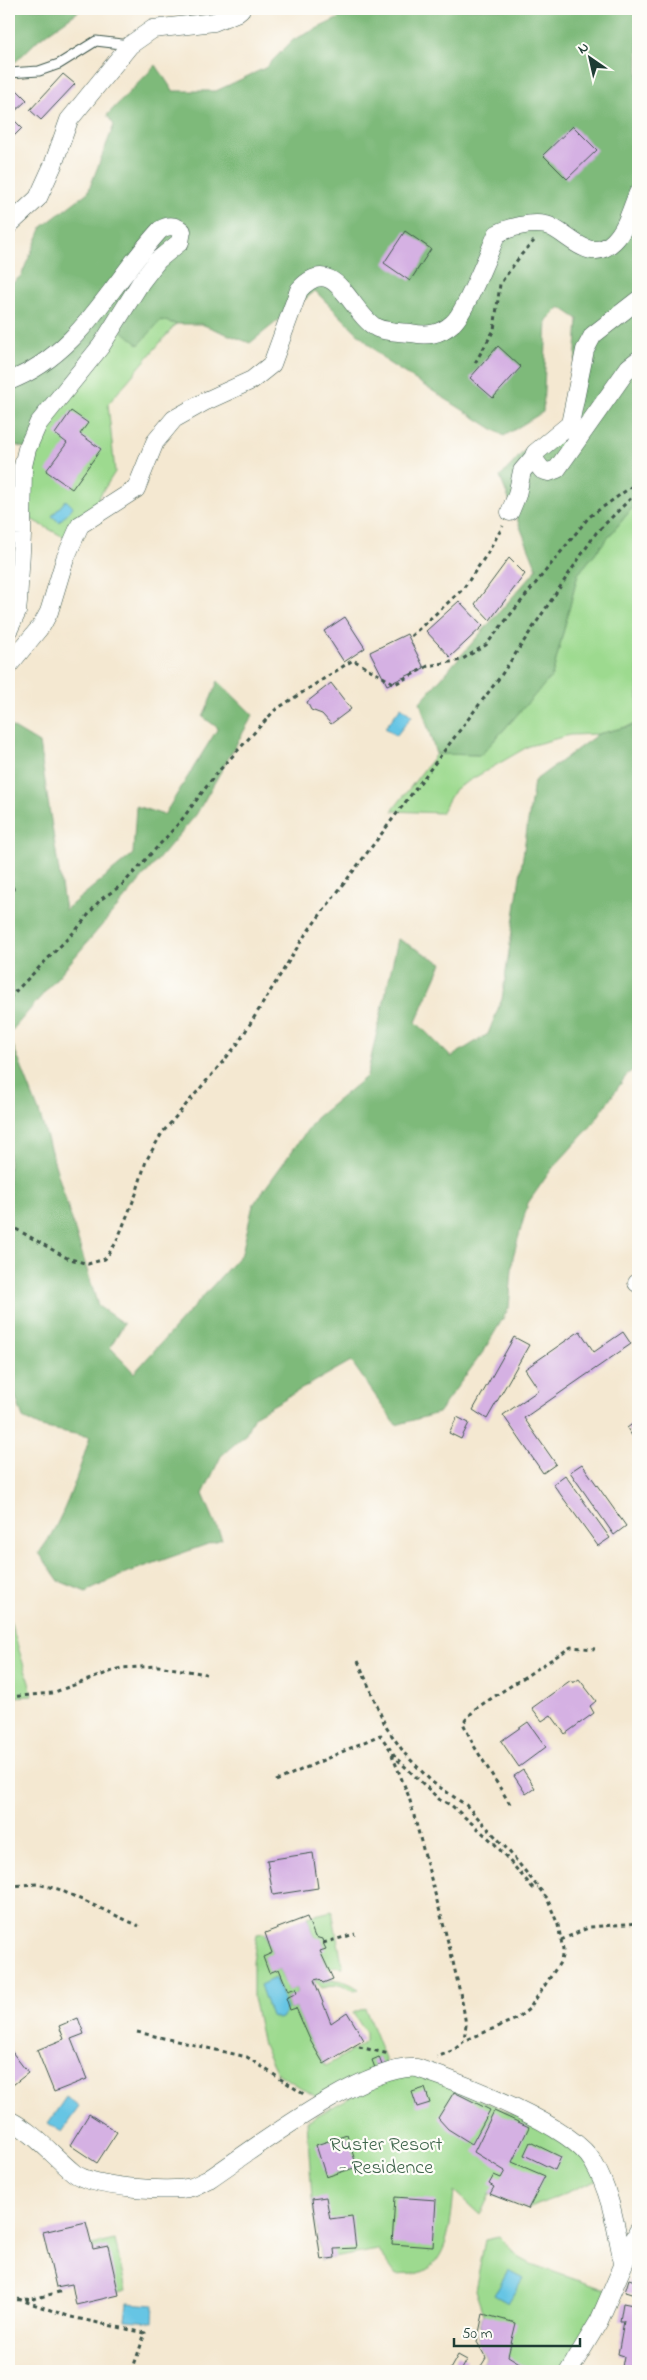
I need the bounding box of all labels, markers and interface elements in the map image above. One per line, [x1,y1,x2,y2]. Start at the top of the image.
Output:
north arrow [564,32,614,82]
text: N [574,37,593,60]
park label: Ruster Resort - Residence [329,2131,443,2183]
scale bar [454,2315,581,2347]
text: 50 m [462,2323,493,2345]

